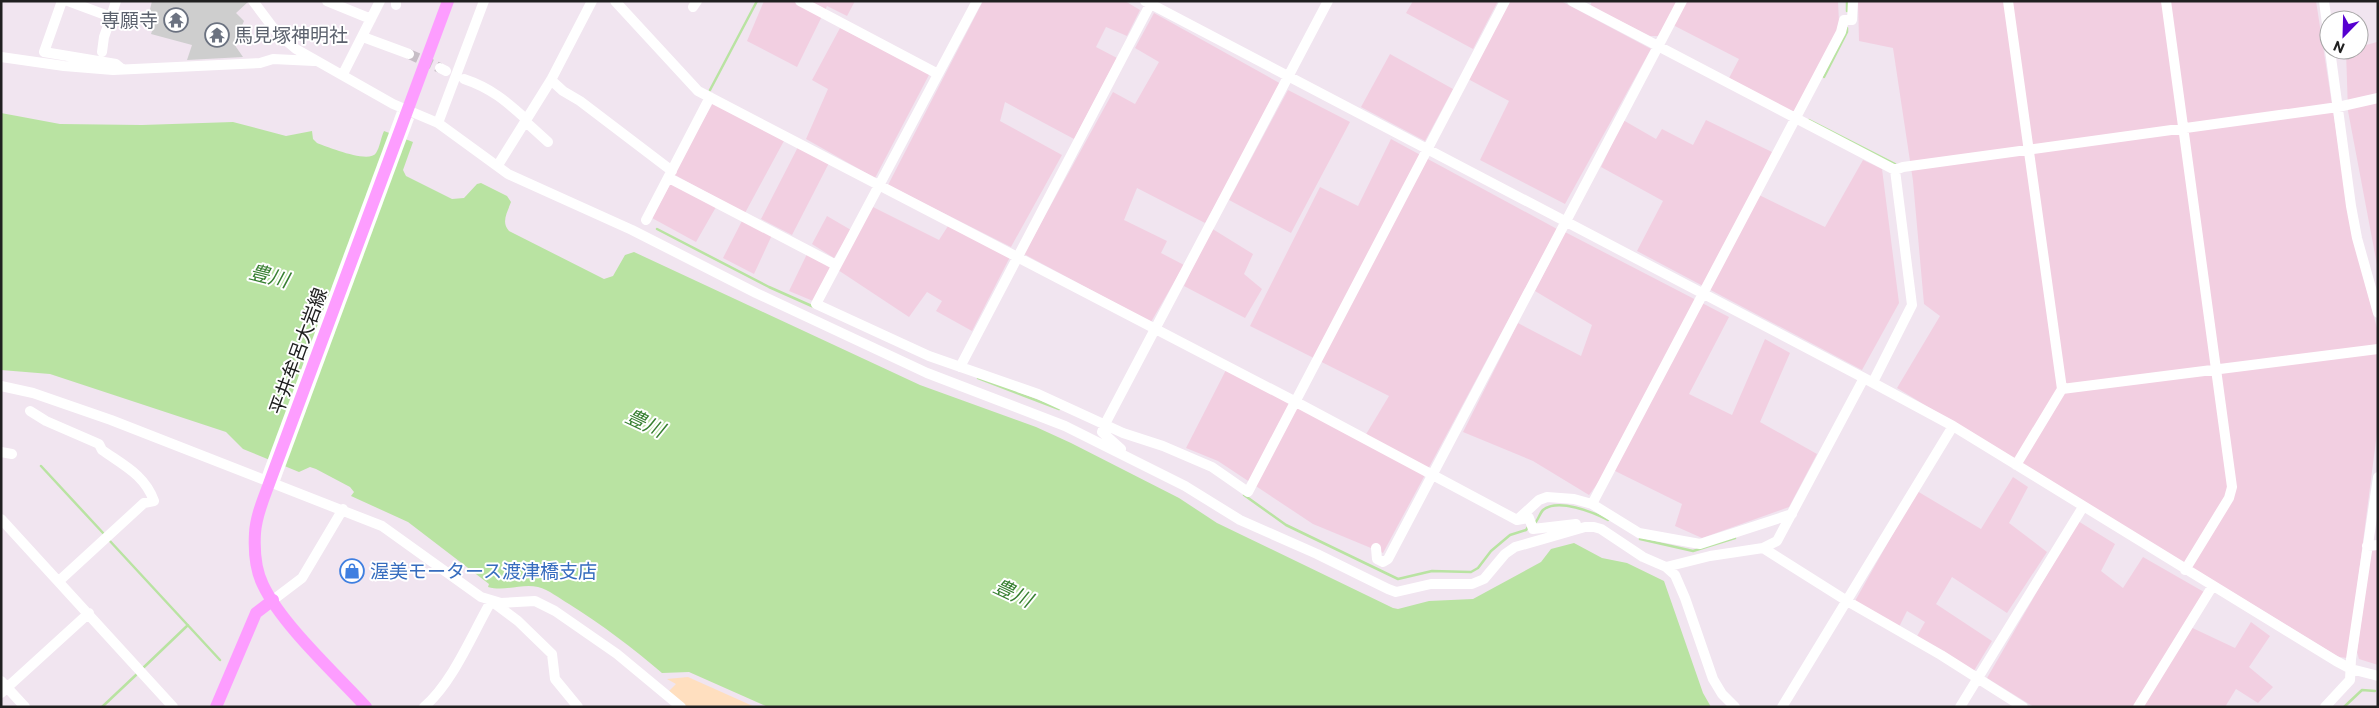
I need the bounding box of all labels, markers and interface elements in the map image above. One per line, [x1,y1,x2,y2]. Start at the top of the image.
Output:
temple icon: 専願寺 [163,7,189,33]
place label: 専願寺 [101,8,158,31]
north arrow [2319,10,2369,60]
temple icon: 馬見塚神明社 [204,22,230,48]
place label: 馬見塚神明社 [234,23,348,46]
text: N [2331,38,2347,57]
water label: 豊川 [247,259,293,292]
street label: 平井牟呂大岩線 [264,284,331,417]
water label: 豊川 [622,403,670,442]
shop icon: 渥美モータース渡津橋支店 [339,558,365,584]
place label: 渥美モータース渡津橋支店 [370,559,597,582]
water label: 豊川 [990,573,1038,612]

